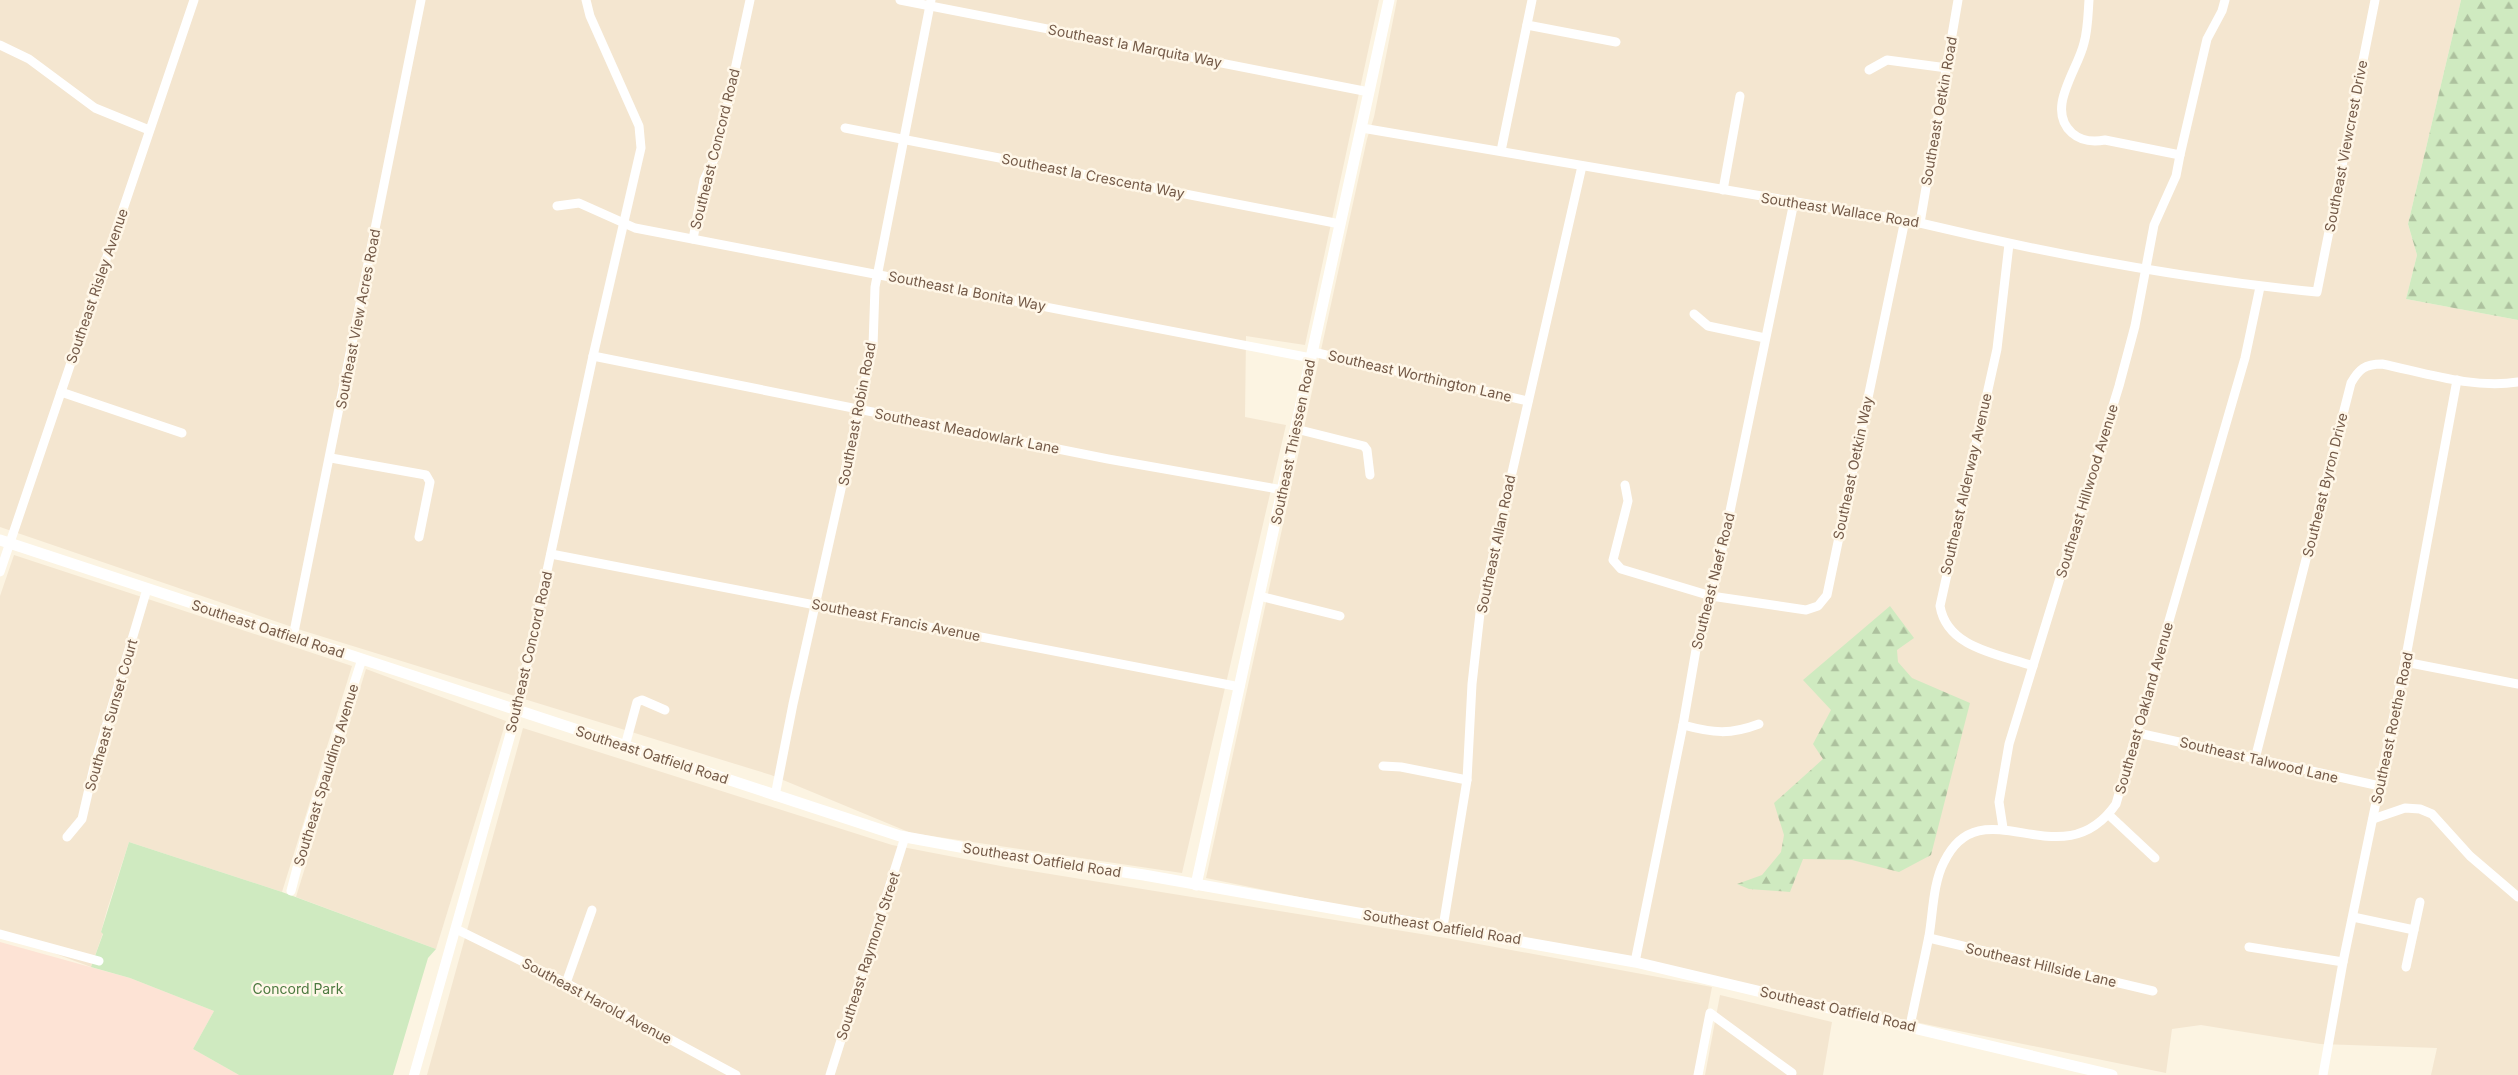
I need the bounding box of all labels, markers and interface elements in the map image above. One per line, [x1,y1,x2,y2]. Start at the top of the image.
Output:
street label: Southeast la Marquita Way [1047,20,1224,71]
street label: Southeast Oetkin Road [1917,35,1960,187]
street label: Southeast Viewcrest Drive [2321,59,2371,233]
street label: Southeast Concord Road [686,67,743,231]
street label: Southeast la Crescenta Way [1000,149,1186,202]
street label: Southeast Wallace Road [1760,189,1920,230]
street label: Southeast Risley Avenue [62,206,131,365]
street label: Southeast View Acres Road [332,228,383,410]
street label: Southeast la Bonita Way [887,267,1047,314]
street label: Southeast Robin Road [834,341,879,487]
street label: Southeast Worthington Lane [1327,346,1514,405]
street label: Southeast Thiessen Road [1267,358,1318,526]
street label: Southeast Alderway Avenue [1936,391,1995,576]
street label: Southeast Oetkin Way [1829,395,1876,541]
street label: Southeast Hillwood Avenue [2052,402,2121,580]
street label: Southeast Meadowlark Lane [873,404,1061,457]
street label: Southeast Byron Drive [2298,411,2351,559]
street label: Southeast Allan Road [1473,473,1518,615]
street label: Southeast Naef Road [1687,511,1738,651]
street label: Southeast Concord Road [502,569,555,734]
street label: Southeast Francis Avenue [810,595,982,644]
street label: Southeast Oatfield Road [190,596,347,661]
street label: Southeast Oakland Avenue [2111,620,2176,796]
street label: Southeast Sunset Court [81,637,140,793]
street label: Southeast Roethe Road [2367,650,2416,805]
street label: Southeast Spaulding Avenue [290,682,361,868]
street label: Southeast Oatfield Road [574,722,731,787]
street label: Southeast Talwood Lane [2178,733,2340,786]
street label: Southeast Oatfield Road [962,839,1122,880]
street label: Southeast Raymond Street [832,869,903,1042]
street label: Southeast Oatfield Road [1362,906,1522,947]
street label: Southeast Hillside Lane [1964,939,2118,990]
street label: Southeast Harold Avenue [519,954,675,1047]
park label: Concord Park [253,980,344,997]
street label: Southeast Oatfield Road [1758,982,1918,1035]

